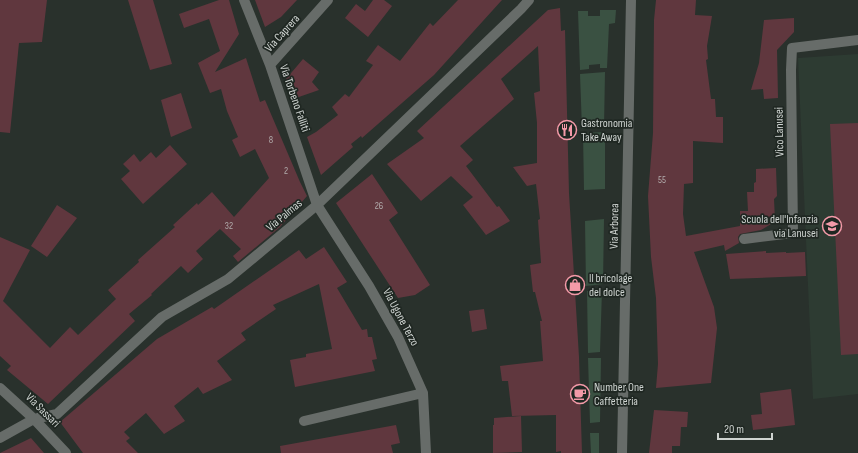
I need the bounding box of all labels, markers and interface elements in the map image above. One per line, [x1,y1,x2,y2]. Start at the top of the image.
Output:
street label: Via Caprera [262,11,303,55]
street label: Via Torbeno Falliti [276,62,313,134]
street label: Vico Lanusei [772,107,787,157]
place label: Gastronomia Take Away [581,116,633,145]
restaurant icon: Gastronomia Take Away [556,119,578,141]
house number: 8 [269,134,273,146]
house number: 2 [284,165,288,177]
house number: 55 [658,174,666,186]
street label: Via Palmas [263,196,305,235]
house number: 26 [375,200,383,212]
street label: Via Arborea [607,203,622,249]
place label: Scuola dell'Infanzia via Lanusei [741,212,818,241]
school or university icon: Scuola dell'Infanzia via Lanusei [821,215,843,237]
house number: 32 [225,220,233,232]
place label: Il bricolage del dolce [589,271,633,300]
shop icon: Il bricolage del dolce [564,274,586,296]
street label: Via Ugone Terzo [379,286,422,349]
place label: Number One Caffetteria [594,380,644,409]
cafe icon: Number One Caffetteria [569,383,591,405]
street label: Via Sassari [22,390,63,431]
scale bar [718,415,772,441]
text: 20 m [724,422,744,437]

